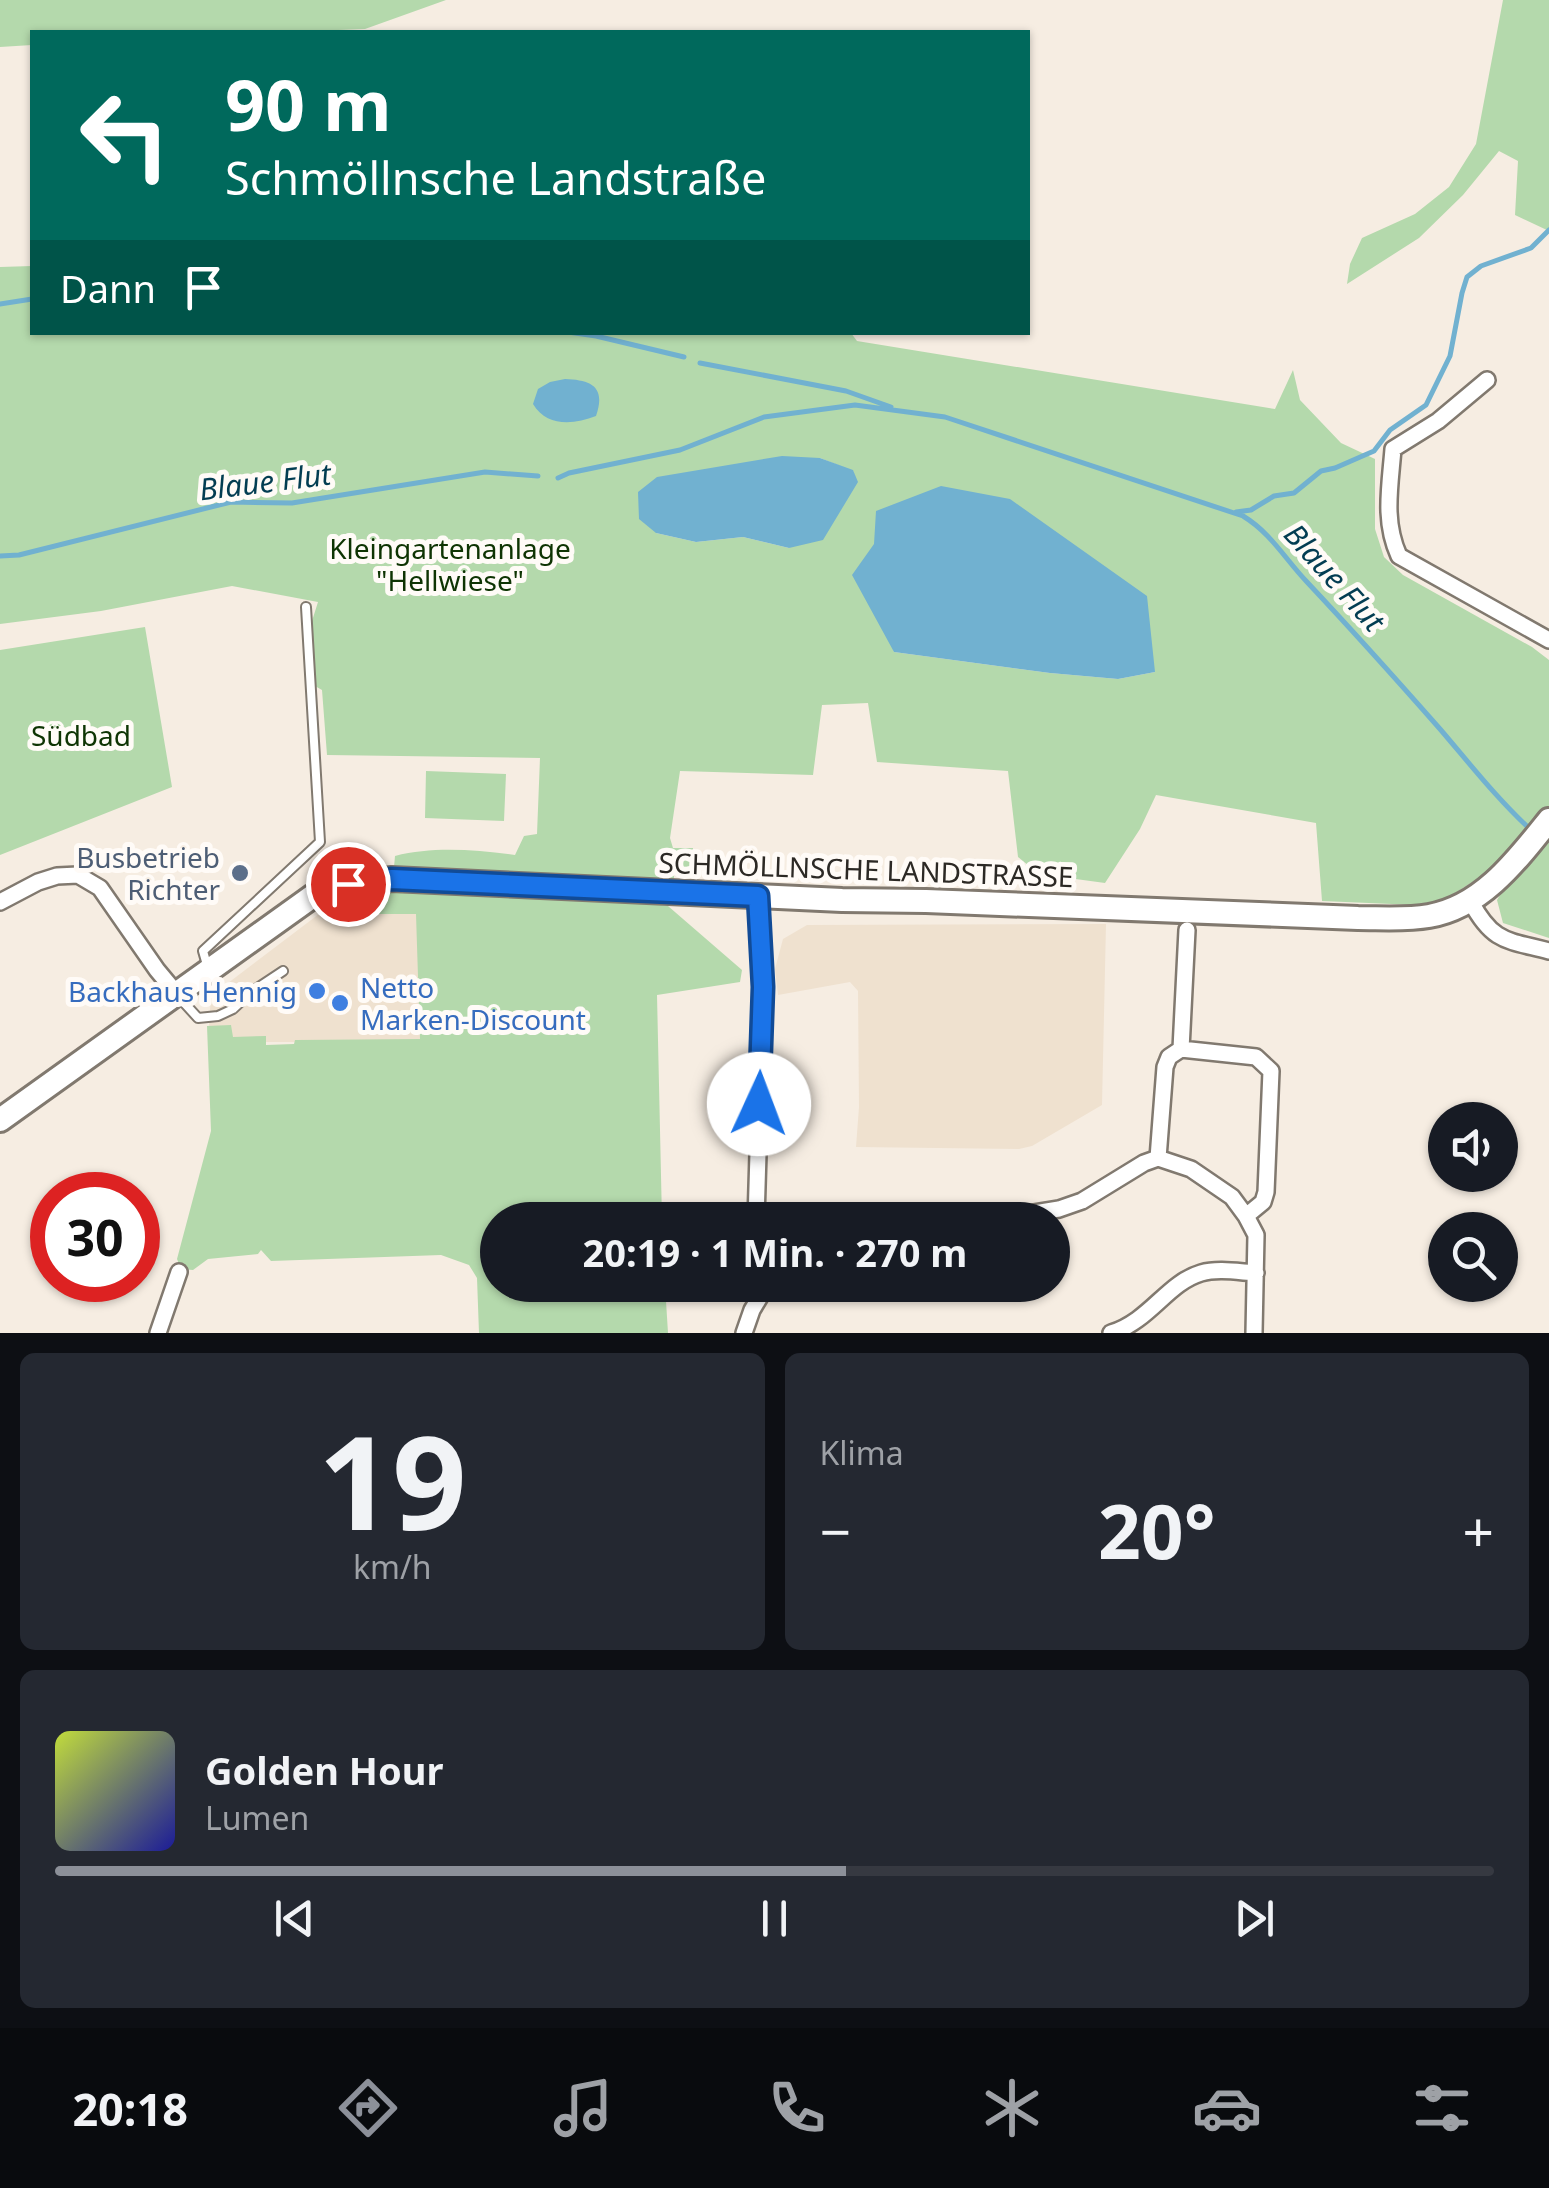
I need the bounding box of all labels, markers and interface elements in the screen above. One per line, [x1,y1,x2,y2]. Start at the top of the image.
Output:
text: 90 m [225,56,392,152]
icon: left [60,70,190,200]
text: Schmöllnsche Landstraße [225,147,766,208]
icon: arrive [176,260,231,315]
text: Dann [60,262,156,314]
water label: Blaue Flut [197,452,334,509]
water label: Blaue Flut [1275,514,1395,641]
park label: Kleingartenanlage "Hellwiese" [329,529,571,599]
park label: Südbad [31,716,131,754]
place label: Busbetrieb Richter [76,838,220,908]
pin [306,842,391,927]
street label: SCHMÖLLNSCHE LANDSTRASSE [658,843,1074,895]
icon: arrive [321,857,376,912]
marker: Busbetrieb Richter [229,862,251,884]
place label: Netto Marken-Discount [360,968,586,1038]
place label: Backhaus Hennig [68,972,297,1010]
marker: Backhaus Hennig [306,980,328,1002]
marker: Netto Marken-Discount [329,992,351,1014]
position arrow [707,1052,811,1156]
map controls [1428,1102,1518,1302]
button: sound [1428,1102,1518,1192]
speed limit sign: 30 [30,1172,160,1302]
button: search [1428,1212,1518,1302]
text: 20:19 · 1 Min. · 270 m [583,1226,967,1278]
text: 19 [318,1391,467,1568]
text: Klima [820,1431,904,1474]
text: 20° [1098,1479,1216,1581]
text: − [820,1493,851,1568]
text: + [1463,1493,1494,1568]
text: km/h [353,1545,432,1588]
text: Golden Hour [205,1744,443,1796]
text: Lumen [205,1796,309,1839]
icon: previous [267,1891,322,1946]
icon: pause [747,1891,802,1946]
icon: next [1227,1891,1282,1946]
icon: directions [333,2073,403,2143]
icon: music [548,2073,618,2143]
icon: phone [762,2073,832,2143]
icon: climate [977,2073,1047,2143]
icon: car [1192,2073,1262,2143]
icon: filters [1407,2073,1477,2143]
text: 20:18 [72,2078,188,2139]

